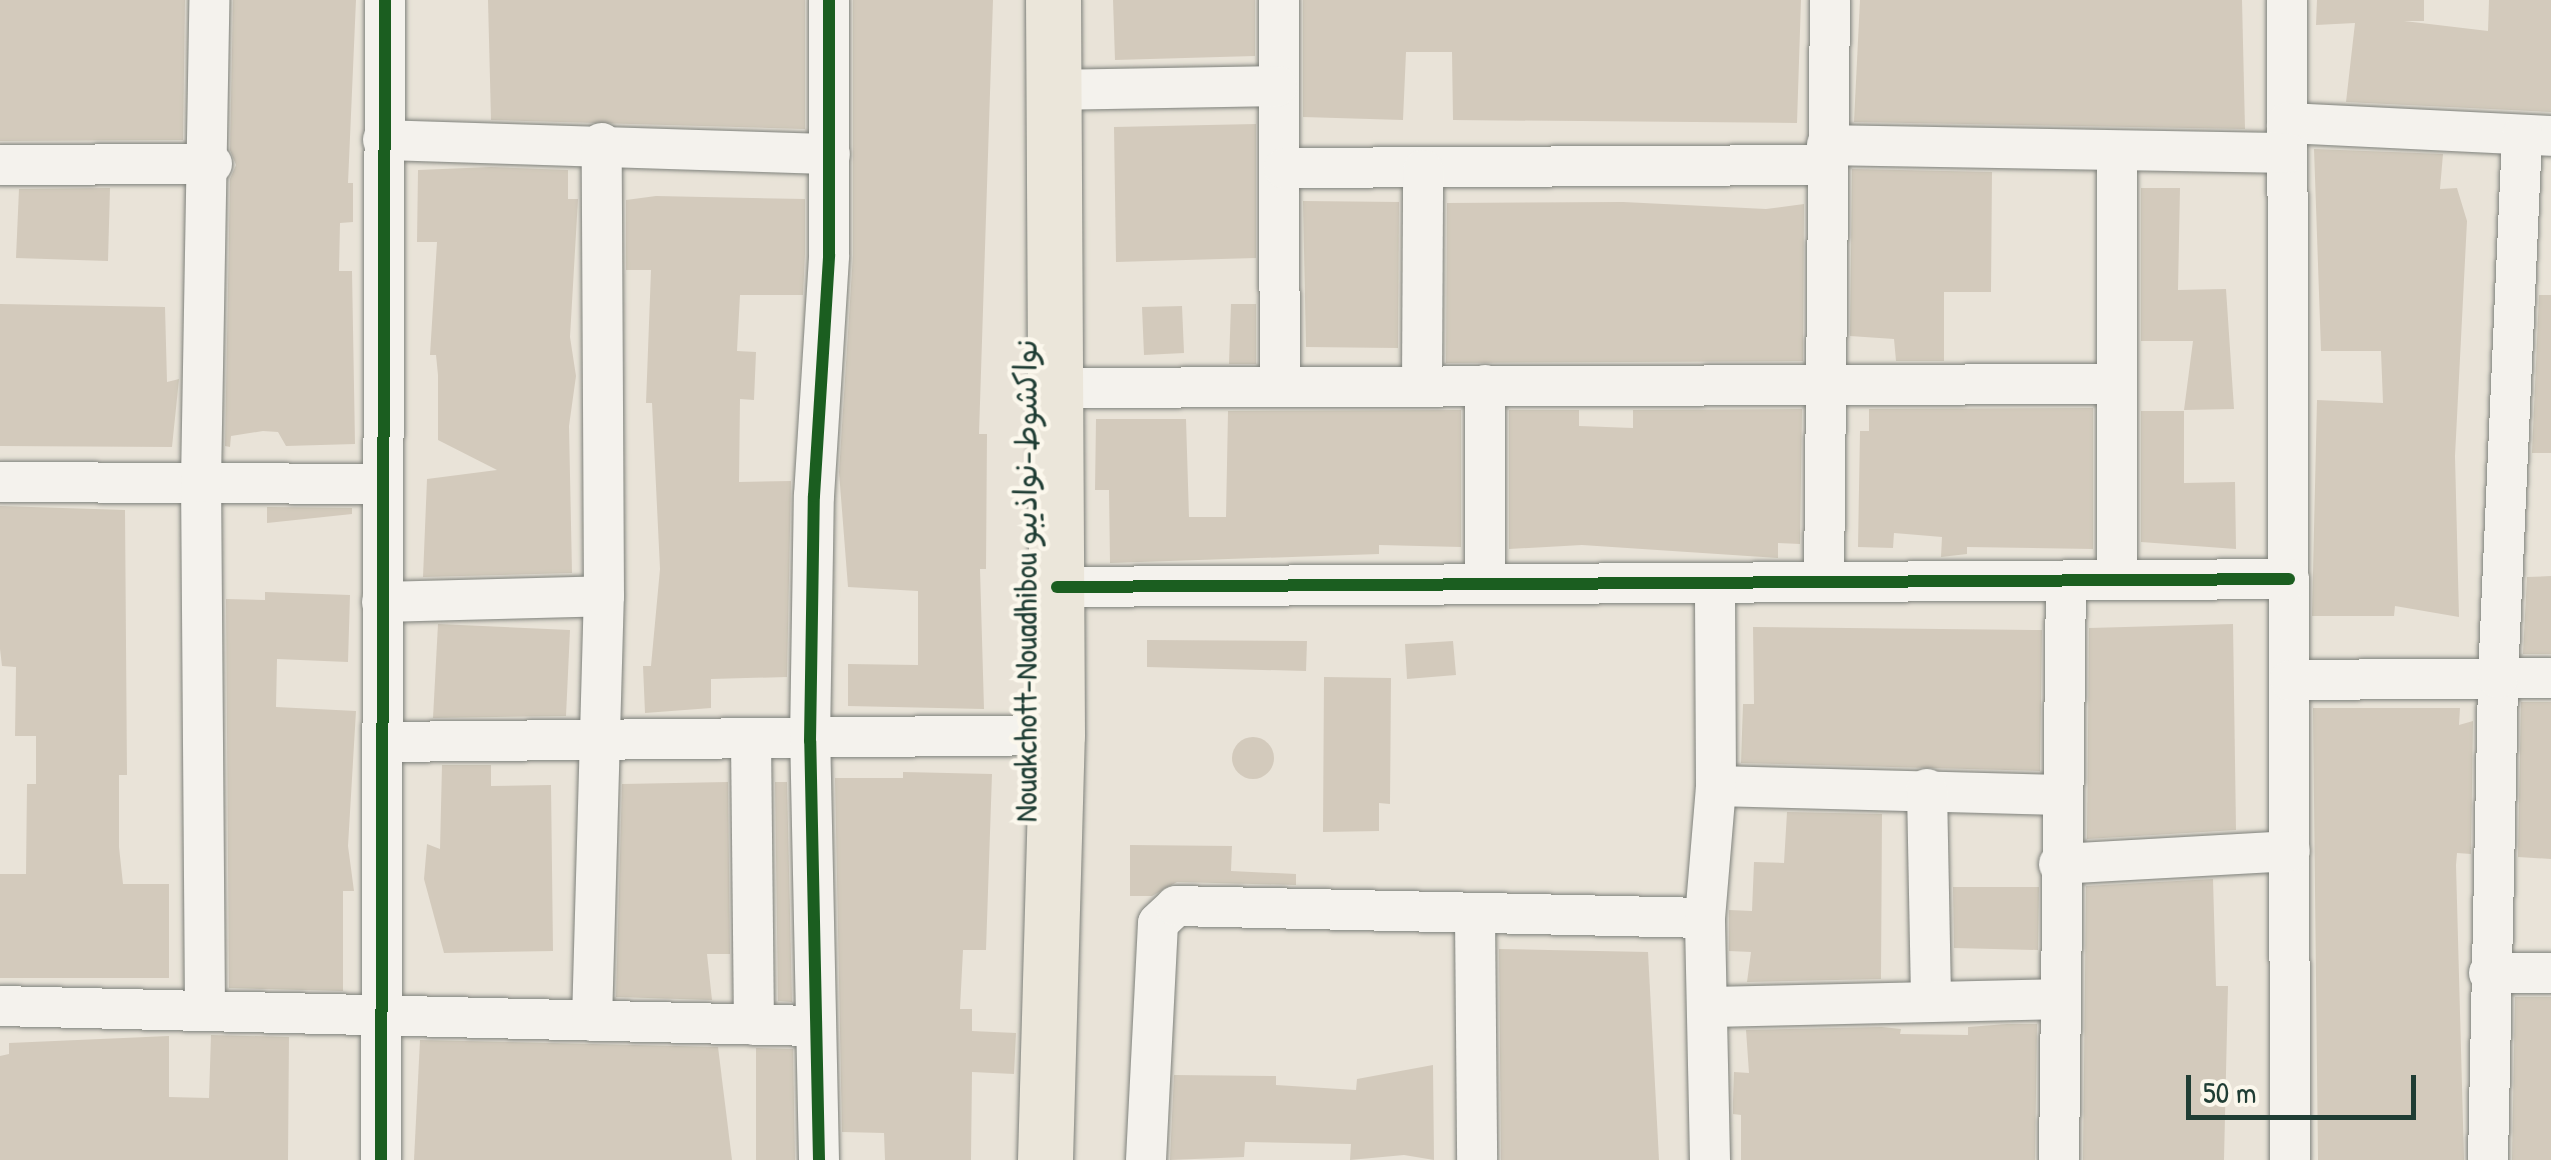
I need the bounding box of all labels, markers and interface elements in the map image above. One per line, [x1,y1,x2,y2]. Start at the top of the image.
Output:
street label: Nouakchott-Nouadhibou نواكشوط-نواذيبو [1007,338,1045,822]
scale bar [2191,1055,2421,1117]
text: 50 m [2203,1072,2256,1112]

